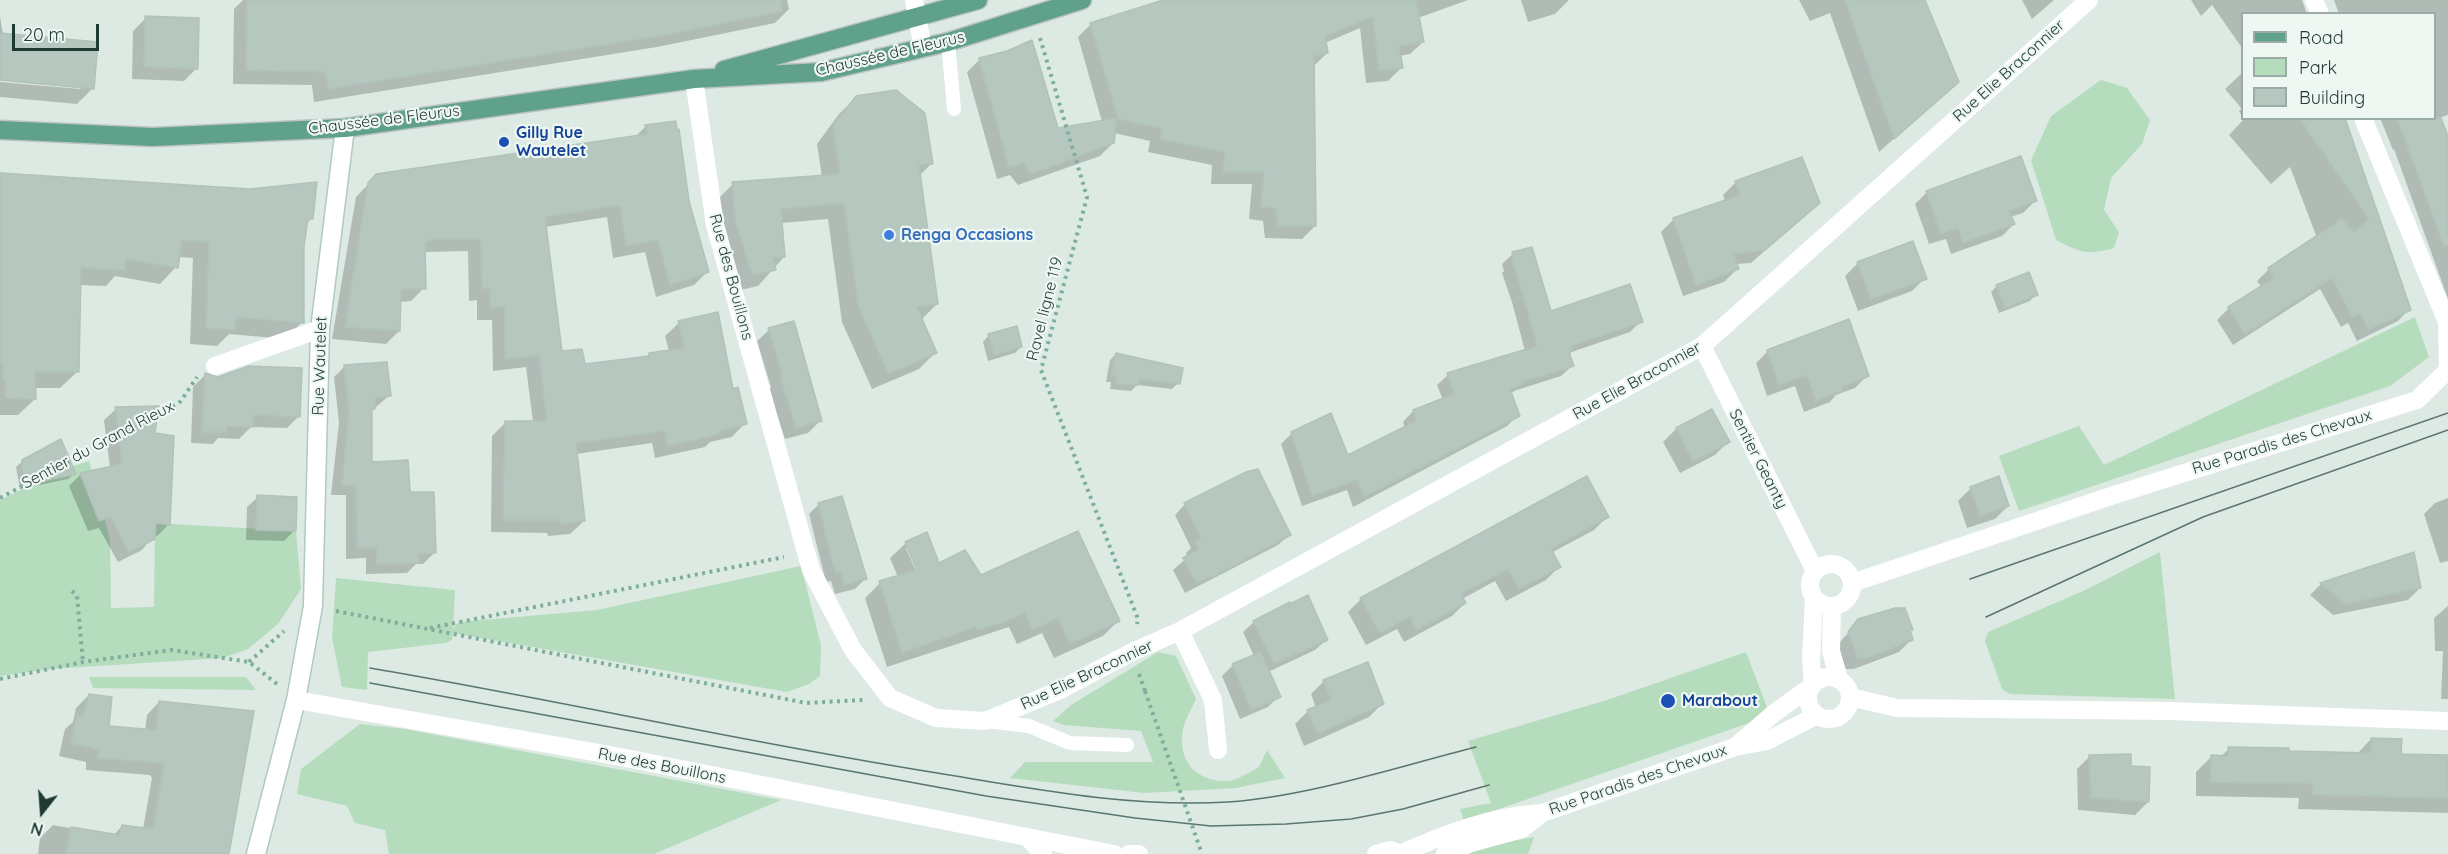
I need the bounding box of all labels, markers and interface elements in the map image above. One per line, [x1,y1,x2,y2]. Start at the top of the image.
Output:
scale bar [15,12,102,50]
legend [2241,12,2436,120]
street label: Rue Elie Braconnier [1949,16,2069,126]
text: 20 m [23,23,65,46]
text: Road [2299,26,2344,49]
street label: Chaussée de Fleurus [814,28,966,80]
text: Park [2299,56,2337,79]
text: Building [2299,86,2365,109]
street label: Chaussée de Fleurus [307,101,461,139]
place label: Gilly Rue Wautelet [516,123,586,161]
marker: Gilly Rue Wautelet [497,135,511,149]
street label: Rue des Bouillons [705,212,757,342]
place label: Renga Occasions [901,225,1033,245]
marker: Renga Occasions [882,228,896,242]
street label: Ravel ligne 119 [1023,255,1067,363]
street label: Rue Wautelet [309,316,331,416]
street label: Rue Elie Braconnier [1569,338,1705,424]
street label: Sentier du Grand Rieux [19,397,177,493]
street label: Sentier Geanty [1725,406,1791,512]
street label: Rue Paradis des Chevaux [2190,406,2374,478]
street label: Rue Elie Braconnier [1018,636,1156,714]
place label: Marabout [1682,691,1758,711]
marker: Marabout [1659,692,1677,710]
street label: Rue Paradis des Chevaux [1547,741,1729,819]
street label: Rue des Bouillons [596,744,728,788]
north arrow [12,782,72,842]
text: N [28,818,45,840]

